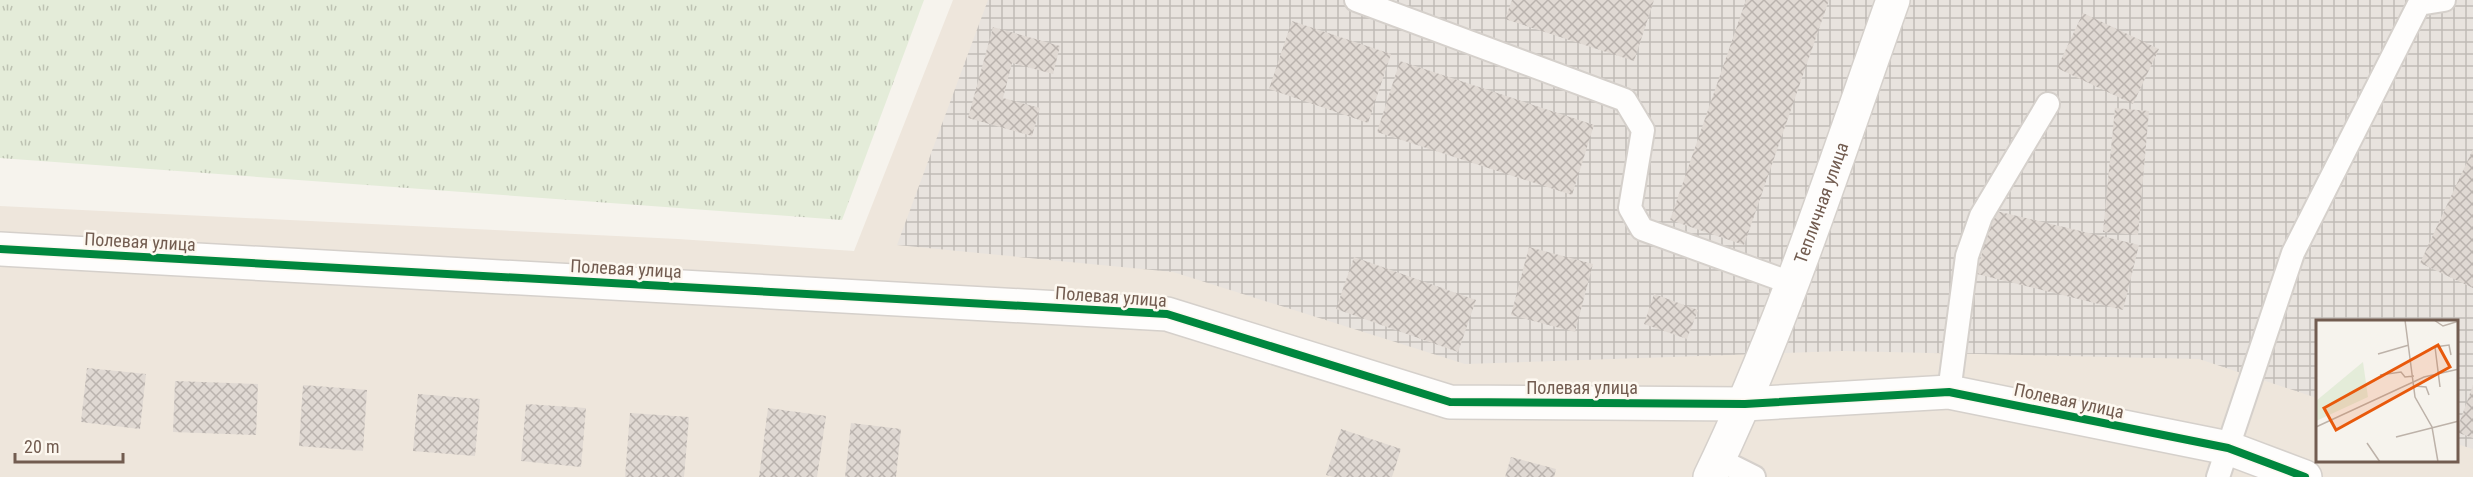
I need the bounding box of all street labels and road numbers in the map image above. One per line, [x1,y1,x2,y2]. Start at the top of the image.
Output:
street label: Тепличная улица [1790,139,1852,266]
street label: Полевая улица [84,228,196,255]
street label: Полевая улица [570,255,682,282]
street label: Полевая улица [1055,282,1168,311]
street label: Полевая улица [1526,377,1638,398]
street label: Полевая улица [2012,379,2126,422]

